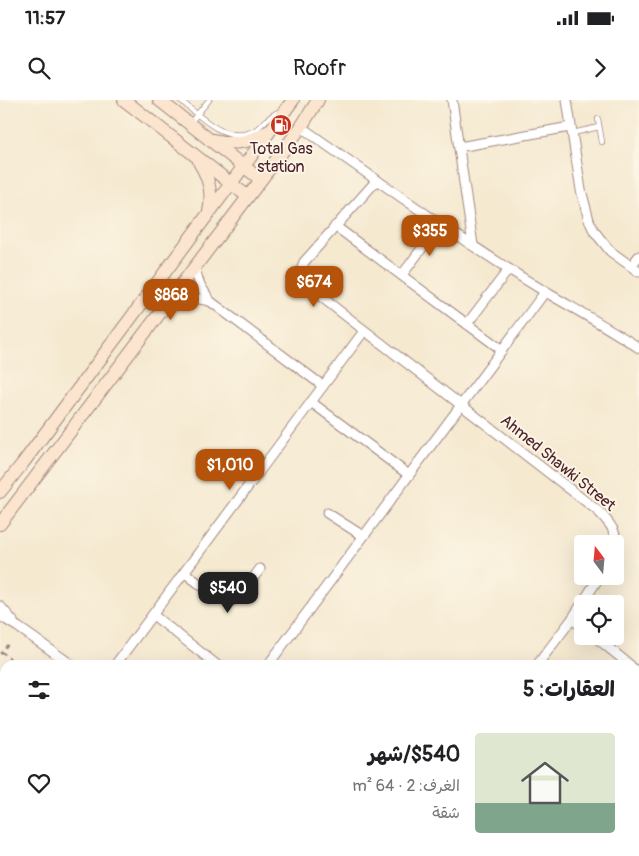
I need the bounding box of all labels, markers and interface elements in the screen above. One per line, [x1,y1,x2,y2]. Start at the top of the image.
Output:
text: 11:57 [25,6,65,30]
icon: search [25,54,53,82]
text: Roofr [293,54,346,82]
icon: forward [586,54,614,82]
fuel station icon: Total Gas station [269,113,293,137]
place label: Total Gas station [249,139,313,177]
pin: $355 [400,214,460,257]
text: $355 [413,221,447,241]
pin: $674 [284,266,344,308]
text: $674 [296,272,332,292]
pin: $868 [141,278,201,321]
text: $868 [154,285,188,305]
street label: Ahmed Shawki Street [496,410,620,516]
pin: $1,010 [189,448,271,491]
text: $1,010 [206,455,254,475]
north arrow [574,535,624,585]
map controls [574,535,624,645]
pin: $540 [198,572,258,614]
text: $540 [209,578,247,598]
button: locate [574,595,624,645]
icon: filters [25,676,53,704]
text: العقارات: 5 [523,676,615,703]
text: $540/شهر [368,741,460,768]
icon: home [515,753,575,813]
icon: heart [25,769,53,797]
text: الغرف: 2 · 64 m² [353,776,460,796]
text: شقة [432,803,460,823]

